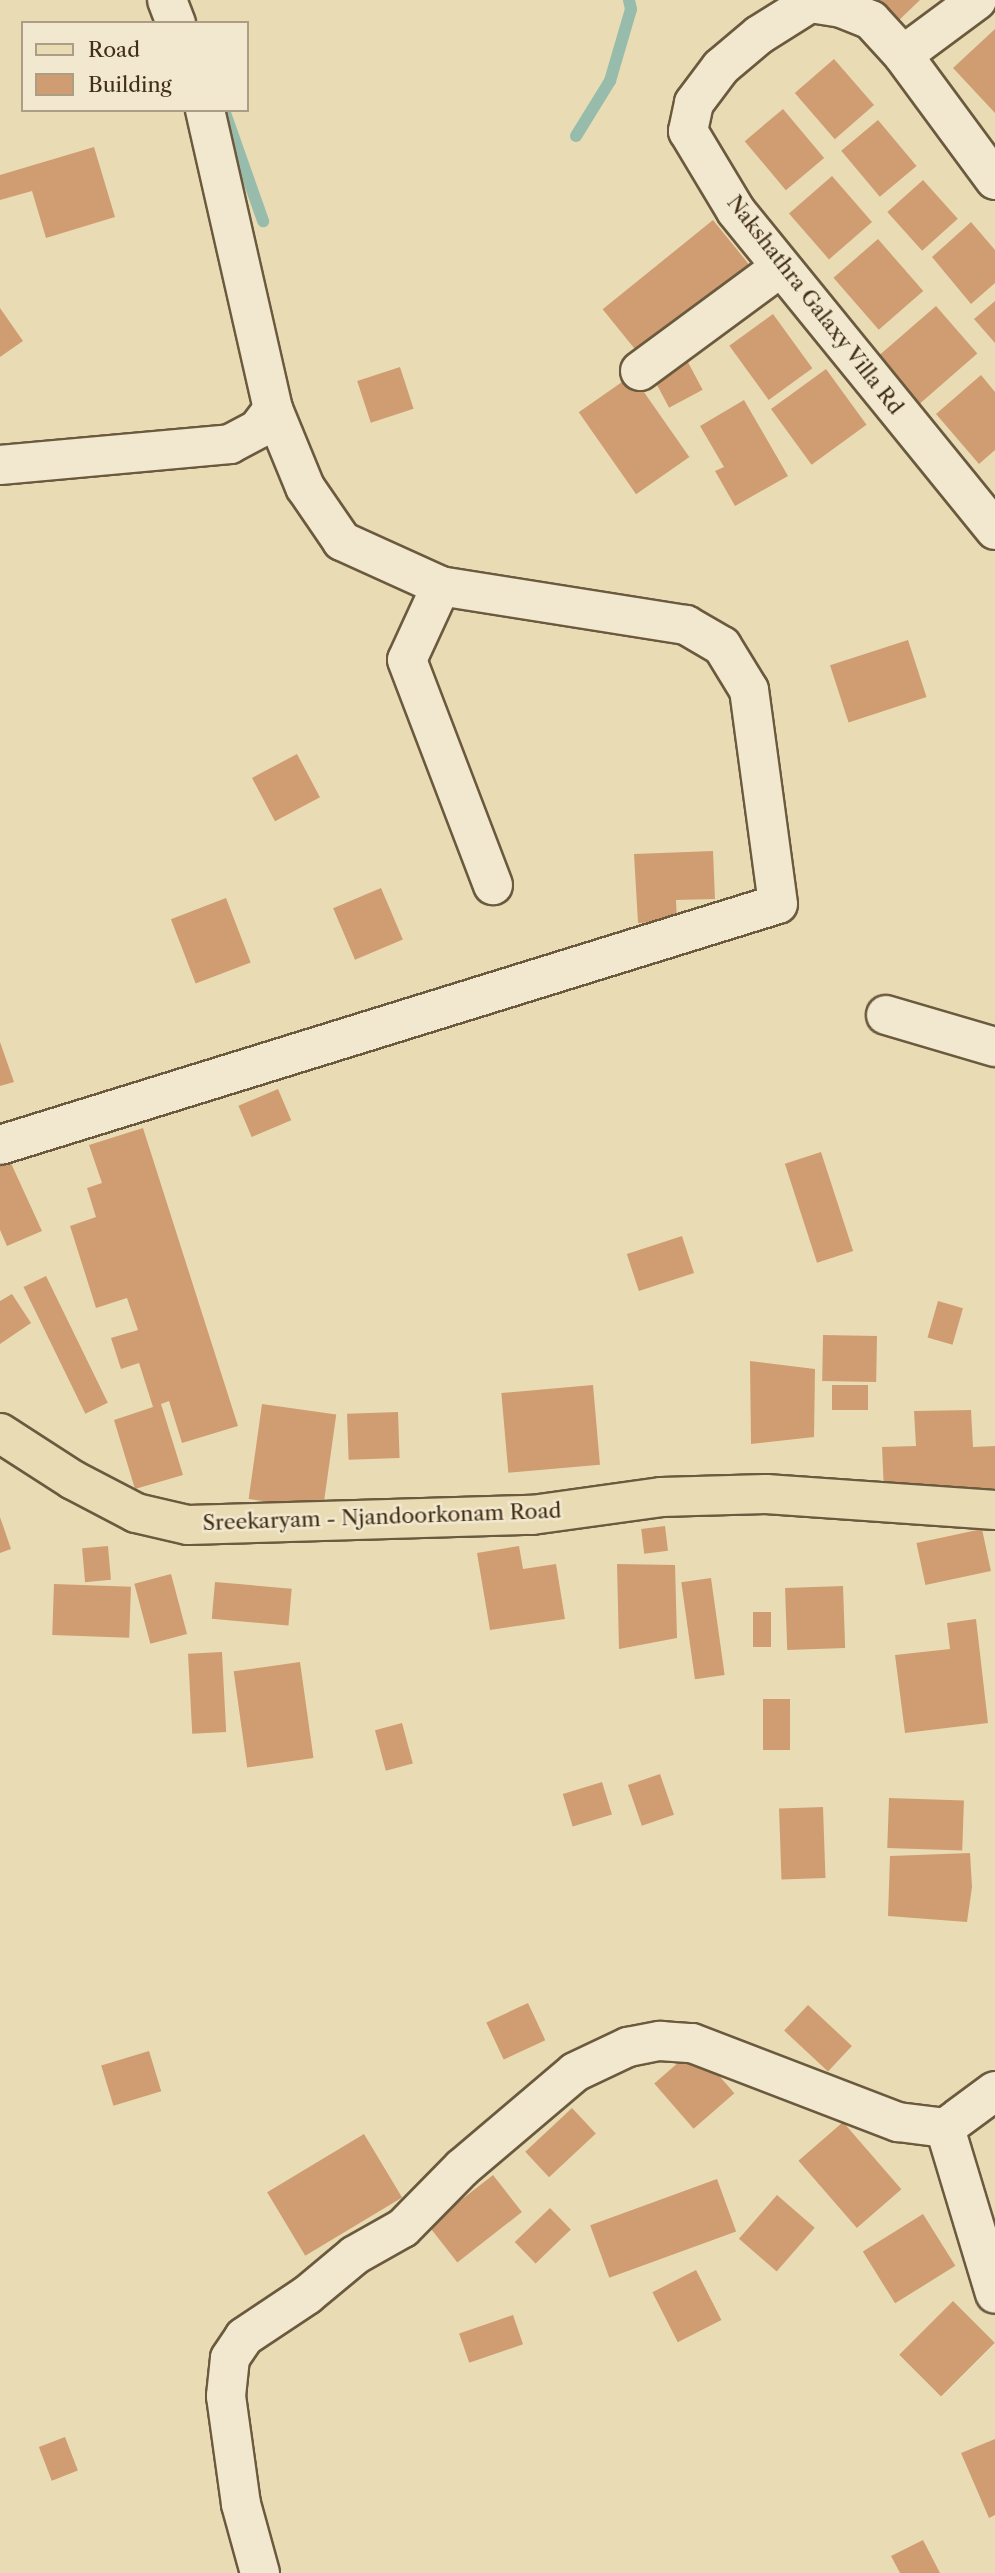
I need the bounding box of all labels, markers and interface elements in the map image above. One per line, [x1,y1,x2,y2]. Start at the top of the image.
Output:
legend [21,21,248,112]
text: Road [88,37,140,62]
text: Building [88,72,172,97]
street label: Nakshathra Galaxy Villa Rd [721,190,909,420]
street label: Sreekaryam - Njandoorkonam Road [202,1498,562,1536]

